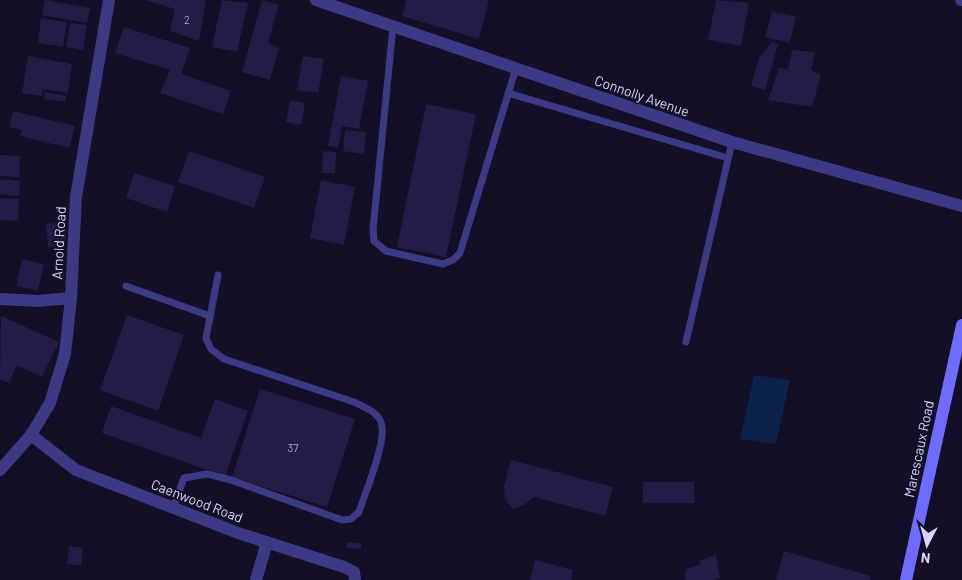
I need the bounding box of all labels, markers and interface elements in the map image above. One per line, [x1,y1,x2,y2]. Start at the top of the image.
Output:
house number: 2 [184,13,190,26]
street label: Connolly Avenue [593,71,692,120]
street label: Arnold Road [48,206,69,280]
street label: Marescaux Road [900,399,937,499]
house number: 37 [288,441,298,454]
street label: Caenwood Road [149,475,245,526]
north arrow [902,520,952,570]
text: N [920,549,931,567]

